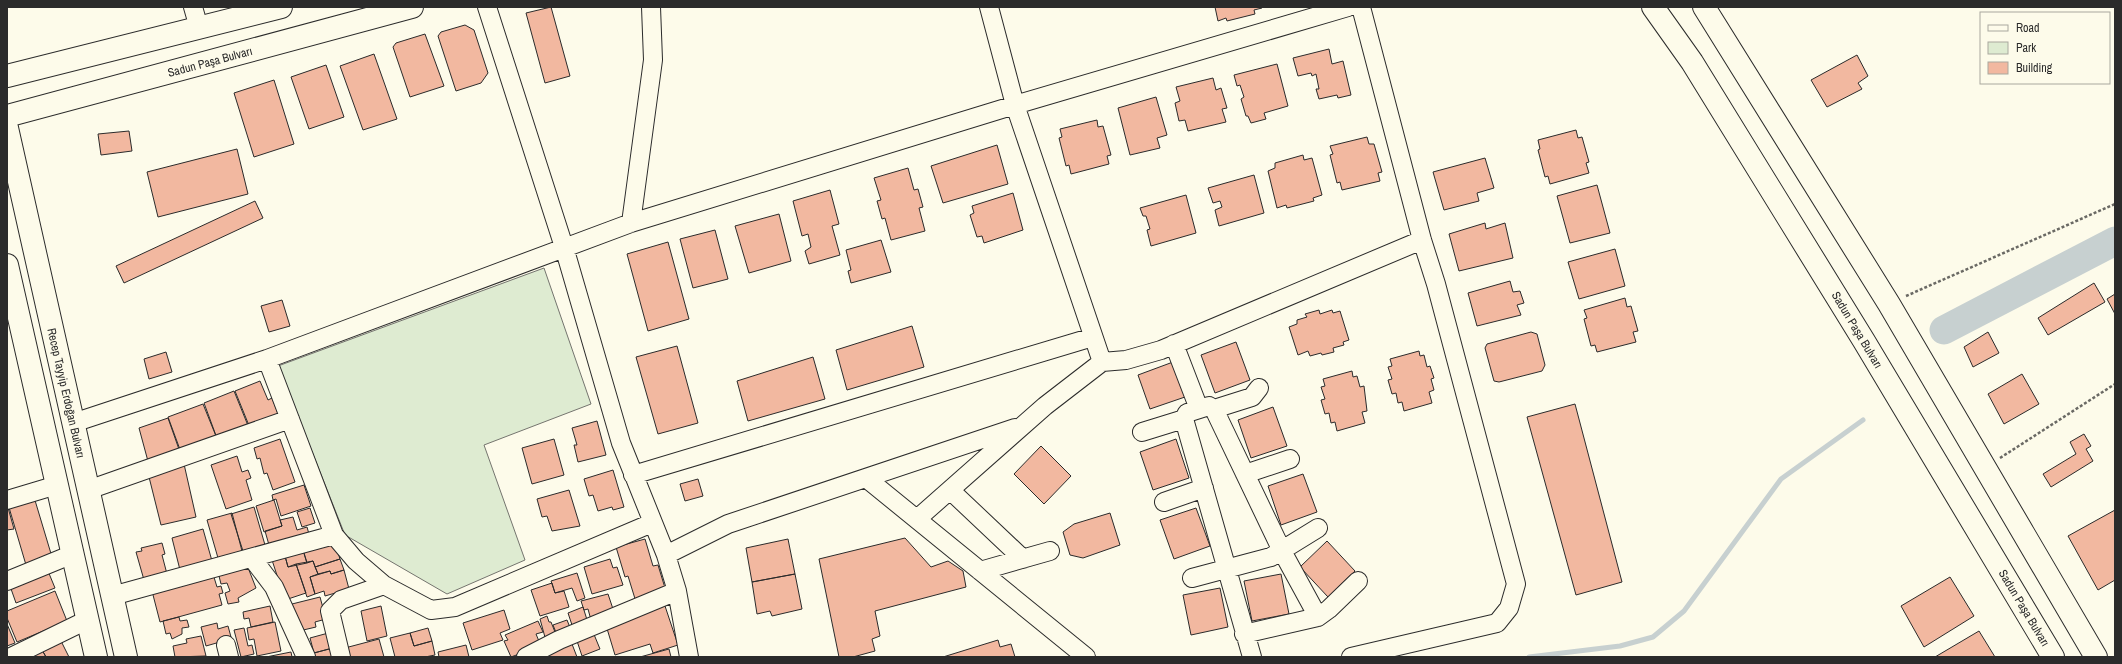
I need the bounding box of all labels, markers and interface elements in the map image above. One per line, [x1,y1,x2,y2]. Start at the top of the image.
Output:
legend [1980,12,2110,84]
text: Road [2016,20,2040,36]
text: Park [2016,40,2036,56]
street label: Sadun Paşa Bulvarı [166,43,254,81]
text: Building [2016,60,2053,76]
street label: Sadun Paşa Bulvarı [1828,289,1886,371]
street label: Recep Tayyip Erdoğan Bulvarı [43,326,89,460]
street label: Sadun Paşa Bulvarı [1995,567,2053,649]

